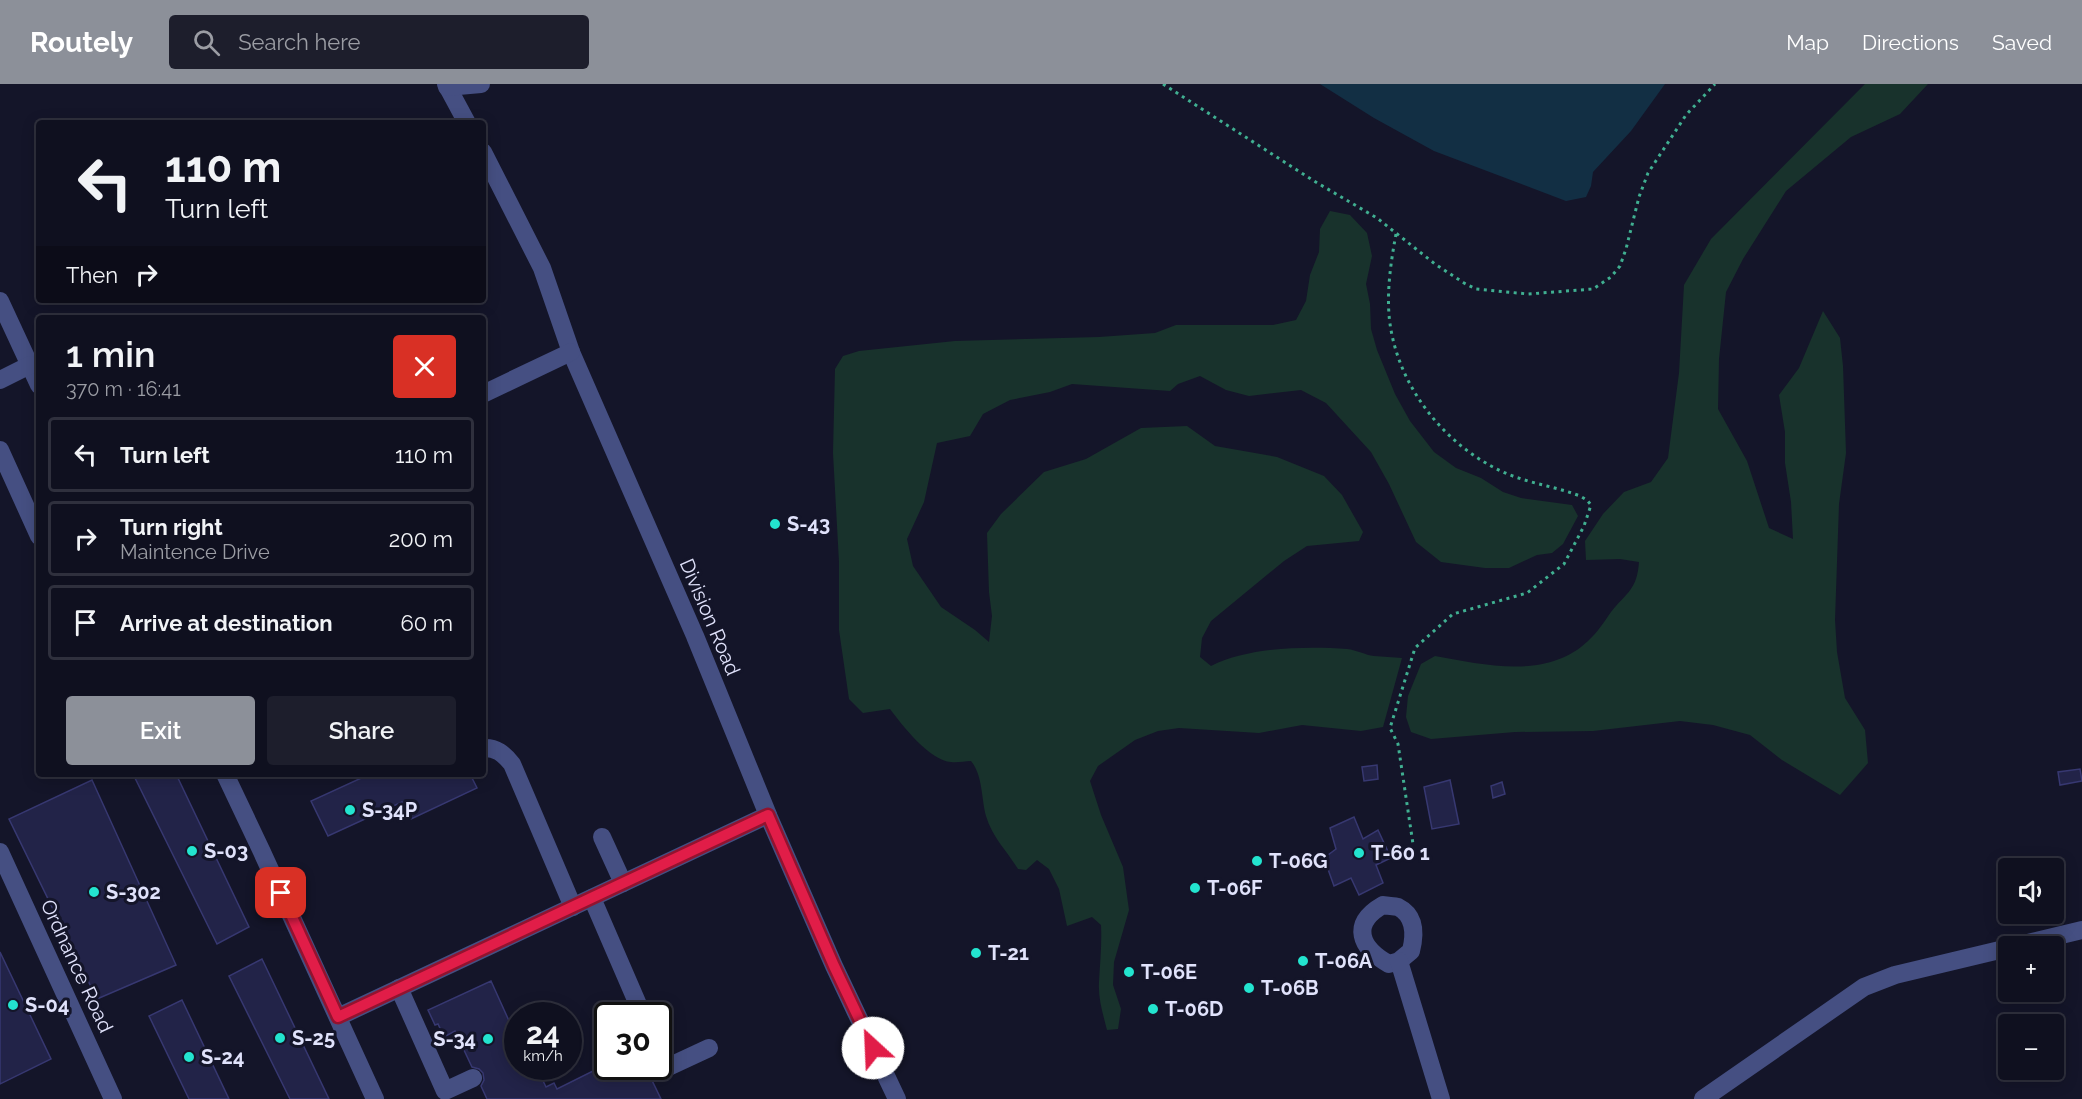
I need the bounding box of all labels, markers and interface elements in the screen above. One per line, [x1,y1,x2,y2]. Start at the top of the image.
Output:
search box [169,15,589,69]
text: Routely [30,26,133,59]
icon: search [190,26,223,59]
text: Search here [238,29,360,55]
text: Map [1786,30,1829,55]
text: Directions [1862,30,1959,55]
text: Saved [1992,30,2052,55]
text: 110 m [165,143,281,192]
icon: left [66,144,144,222]
text: Turn left [165,193,268,224]
icon: right [130,258,163,291]
text: Then [66,262,118,288]
text: 1 min [66,333,155,375]
button: close [393,335,456,398]
text: 370 m · 16:41 [66,377,181,401]
icon: left [69,438,102,471]
text: Turn left [120,442,210,468]
text: 110 m [395,442,453,468]
place label: S-43 [787,512,830,536]
text: Turn right [120,514,223,540]
marker: S-43 [768,517,782,531]
icon: right [69,522,102,555]
text: 200 m [389,526,453,552]
text: Maintence Drive [120,540,270,564]
street label: Division Road [675,555,745,679]
icon: arrive [69,606,102,639]
text: Arrive at destination [120,610,333,636]
text: 60 m [400,610,453,636]
button: Exit [66,696,255,765]
button: Share [267,696,456,765]
place label: S-34P [362,798,418,822]
marker: S-34P [343,803,357,817]
place label: S-03 [204,839,248,863]
place label: T-60 1 [1371,841,1430,865]
marker: S-03 [185,844,199,858]
marker: T-60 1 [1352,846,1366,860]
place label: T-06G [1269,849,1328,873]
marker: T-06G [1250,854,1264,868]
map controls [1998,858,2064,1080]
button: sound [1998,858,2064,924]
pin [255,867,306,918]
icon: arrive [264,876,297,909]
place label: T-06F [1207,876,1263,900]
place label: S-302 [106,880,161,904]
marker: T-06F [1188,881,1202,895]
marker: S-302 [87,885,101,899]
street label: Ordnance Road [36,896,118,1036]
button: + [1998,936,2064,1002]
place label: T-21 [988,941,1029,965]
marker: T-21 [969,946,983,960]
place label: T-06A [1315,949,1373,973]
marker: T-06A [1296,954,1310,968]
place label: T-06E [1141,960,1197,984]
marker: T-06E [1122,965,1136,979]
place label: T-06B [1261,976,1319,1000]
marker: T-06B [1242,981,1256,995]
place label: S-04 [25,993,69,1017]
place label: T-06D [1165,997,1223,1021]
marker: S-04 [6,998,20,1012]
speed limit sign: 30 [594,1002,672,1080]
marker: T-06D [1146,1002,1160,1016]
button: − [1998,1014,2064,1080]
text: 24 [526,1016,560,1051]
position arrow [841,1016,905,1080]
place label: S-25 [292,1026,335,1050]
place label: S-34 [433,1027,476,1051]
marker: S-25 [273,1031,287,1045]
marker: S-34 [481,1032,495,1046]
place label: S-24 [201,1045,244,1069]
text: km/h [523,1047,563,1065]
marker: S-24 [182,1050,196,1064]

